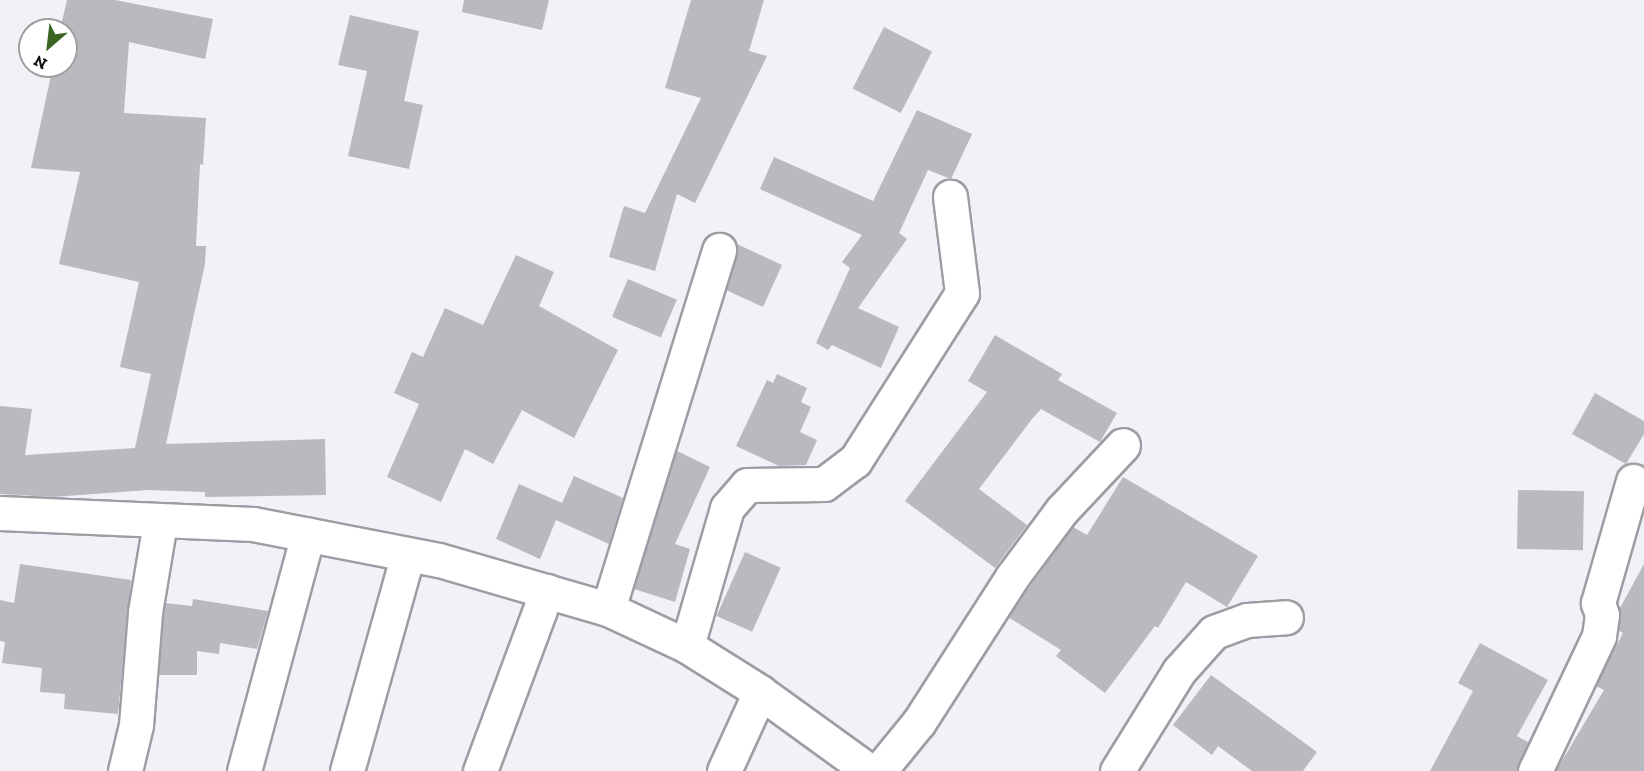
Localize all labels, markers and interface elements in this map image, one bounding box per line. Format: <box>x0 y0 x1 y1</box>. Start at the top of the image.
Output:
north arrow <box>18 18 78 78</box>
text: N <box>30 51 50 74</box>

